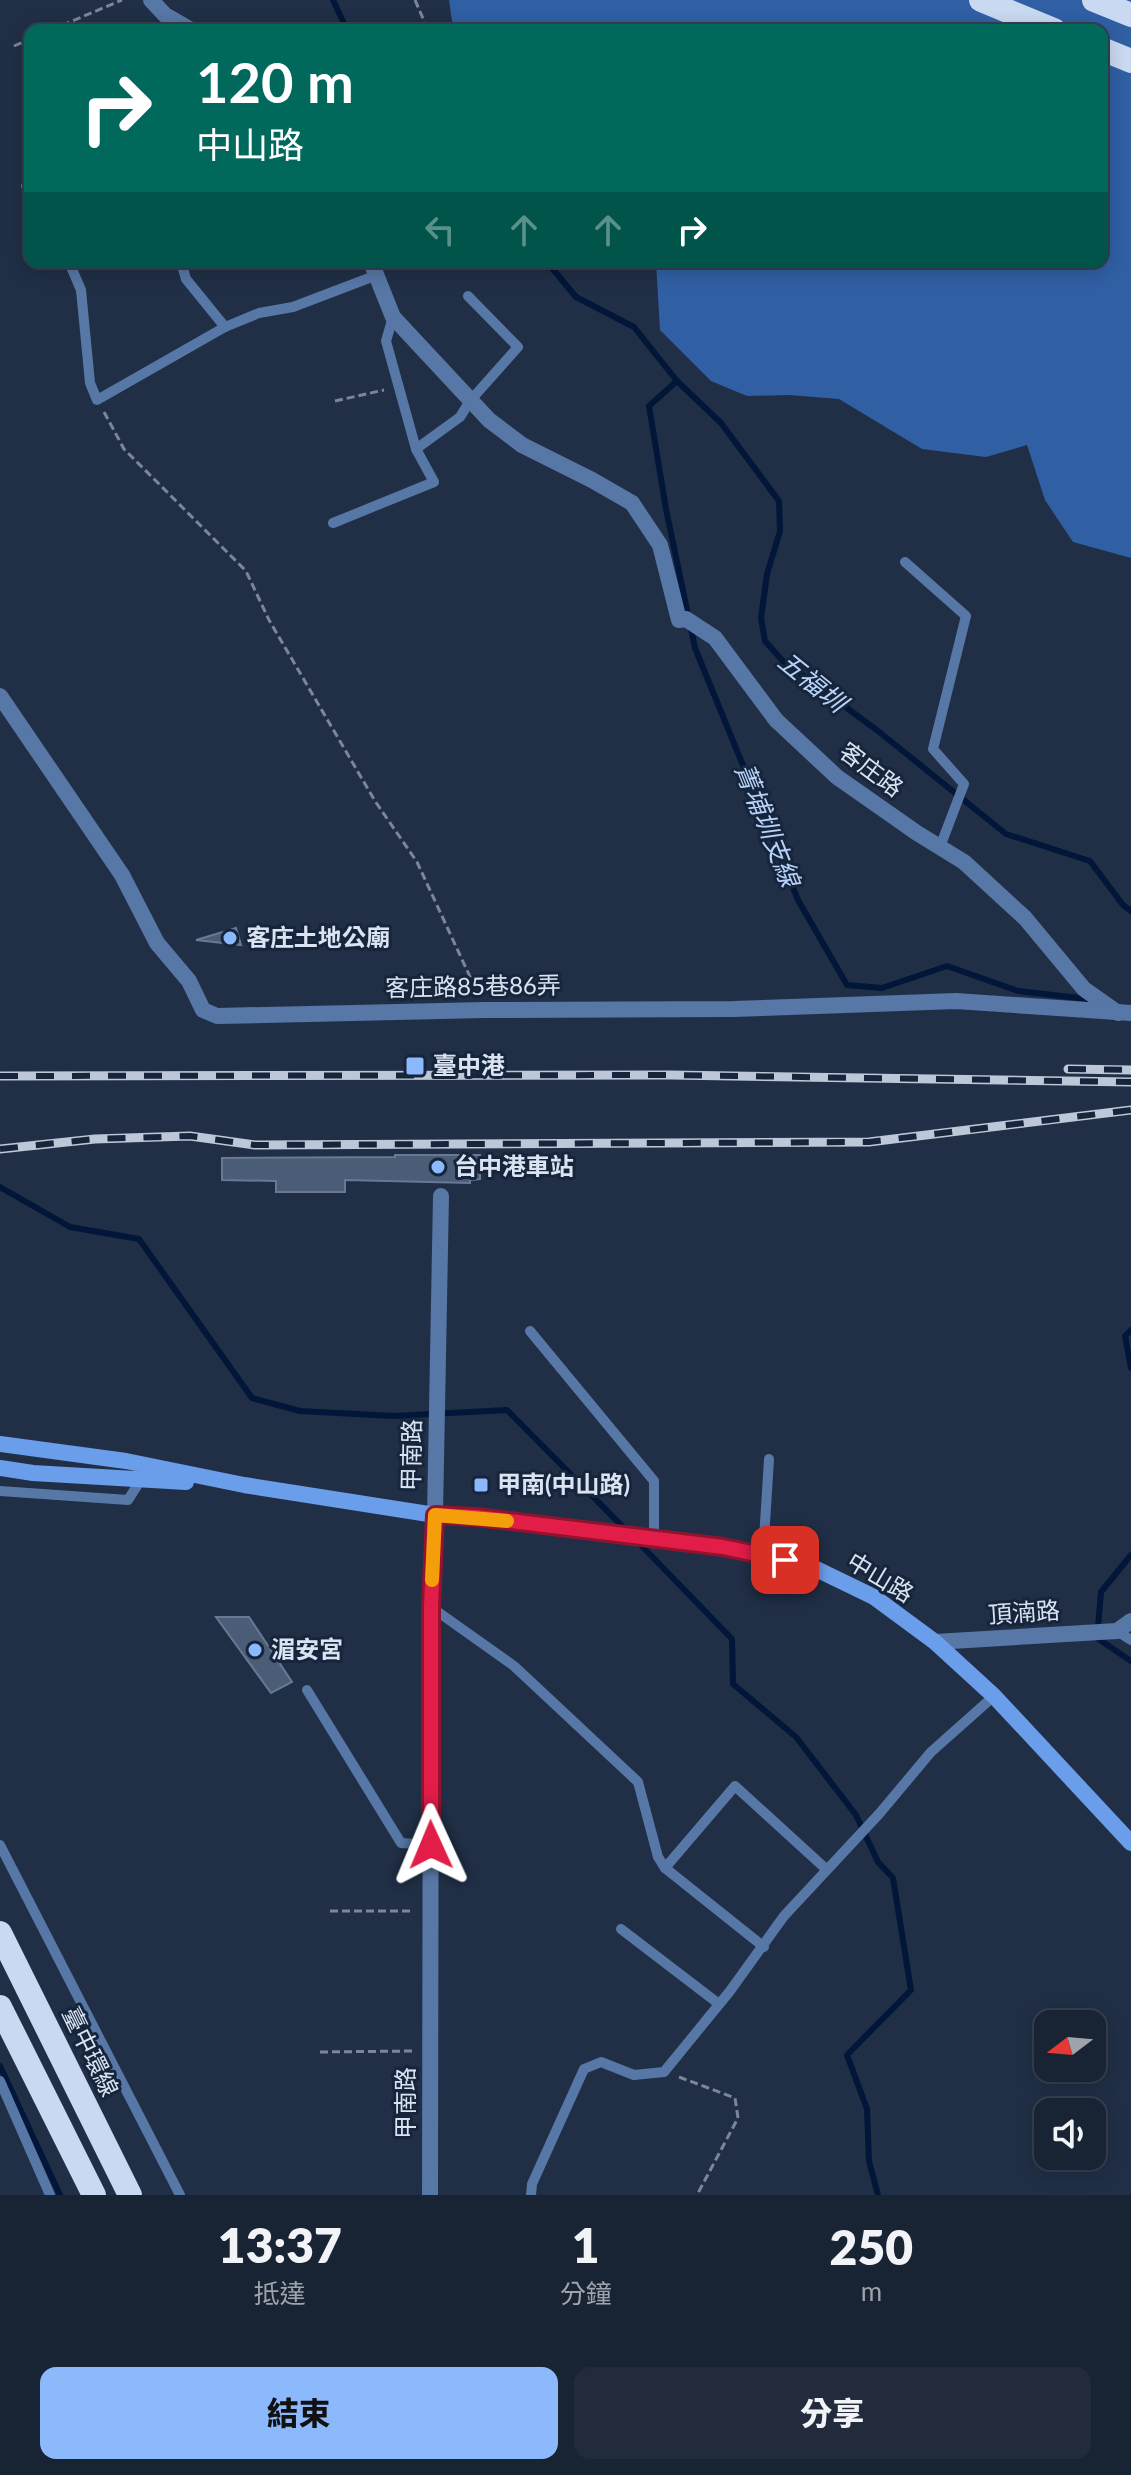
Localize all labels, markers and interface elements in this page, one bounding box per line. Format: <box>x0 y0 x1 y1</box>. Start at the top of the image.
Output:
text: 120 m <box>196 48 354 115</box>
icon: right <box>64 56 168 160</box>
text: 中山路 <box>196 122 304 166</box>
icon: left <box>418 208 462 252</box>
icon: ahead <box>502 208 546 252</box>
icon: ahead <box>586 208 630 252</box>
icon: right <box>670 208 714 252</box>
water label: 五福圳 <box>772 644 856 721</box>
street label: 客庄路 <box>834 736 909 802</box>
water label: 菁埔圳支線 <box>729 758 808 894</box>
place label: 客庄土地公廟 <box>246 922 390 951</box>
marker: 客庄土地公廟 <box>221 929 239 947</box>
street label: 客庄路85巷86弄 <box>385 969 561 1002</box>
place label: 臺中港 <box>433 1050 505 1079</box>
marker: 臺中港 <box>404 1055 426 1077</box>
place label: 台中港車站 <box>454 1151 574 1180</box>
marker: 台中港車站 <box>429 1158 447 1176</box>
street label: 甲南路 <box>395 1419 426 1491</box>
place label: 甲南(中山路) <box>497 1469 630 1498</box>
marker: 甲南(中山路) <box>472 1476 490 1494</box>
pin <box>751 1526 819 1594</box>
icon: arrive <box>763 1538 807 1582</box>
street label: 中山路 <box>842 1546 919 1608</box>
street label: 頂湳路 <box>987 1595 1061 1628</box>
place label: 湄安宮 <box>271 1634 343 1663</box>
marker: 湄安宮 <box>246 1641 264 1659</box>
position arrow <box>389 1803 473 1887</box>
street label: 臺中環線 <box>57 2002 125 2101</box>
north arrow <box>1034 2010 1106 2082</box>
map controls <box>1034 2010 1106 2170</box>
street label: 甲南路 <box>390 2067 419 2139</box>
button: sound <box>1034 2098 1106 2170</box>
text: 13:37 <box>218 2216 342 2273</box>
text: 1 <box>572 2216 600 2273</box>
text: 250 <box>830 2218 913 2275</box>
text: m <box>861 2275 882 2307</box>
text: 抵達 <box>254 2277 306 2309</box>
text: 分鐘 <box>560 2277 612 2309</box>
button: 結束 <box>40 2367 558 2459</box>
button: 分享 <box>574 2367 1091 2459</box>

